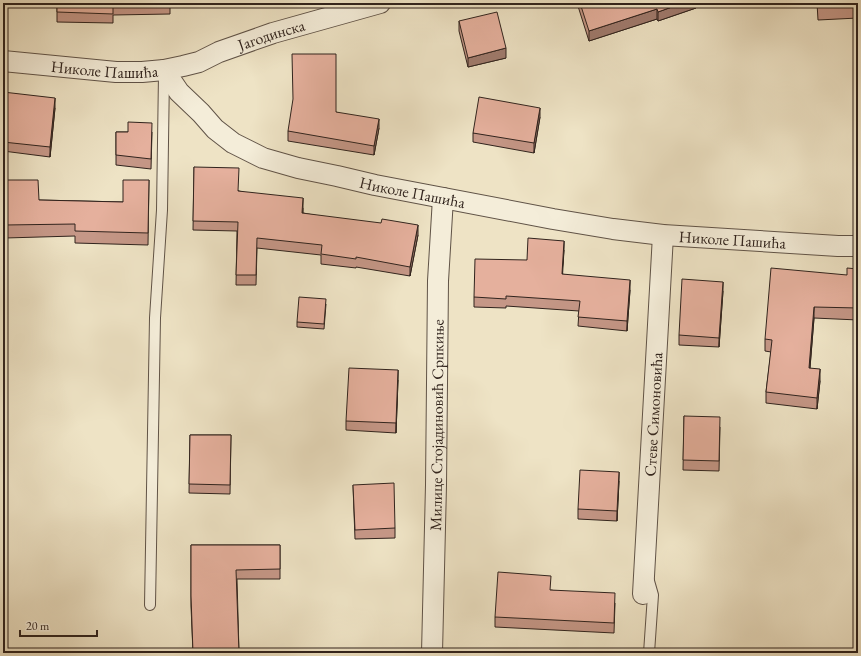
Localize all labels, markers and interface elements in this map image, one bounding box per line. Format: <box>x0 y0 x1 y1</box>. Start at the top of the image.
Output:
street label: Јагодинска <box>233 14 308 56</box>
street label: Николе Пашића <box>50 55 160 83</box>
street label: Николе Пашића <box>357 171 468 213</box>
street label: Николе Пашића <box>678 226 787 253</box>
street label: Милице Стојадиновић Српкиње <box>424 319 448 531</box>
street label: Стеве Симоновића <box>639 351 667 477</box>
scale bar <box>20 612 97 638</box>
text: 20 m <box>26 618 50 634</box>

